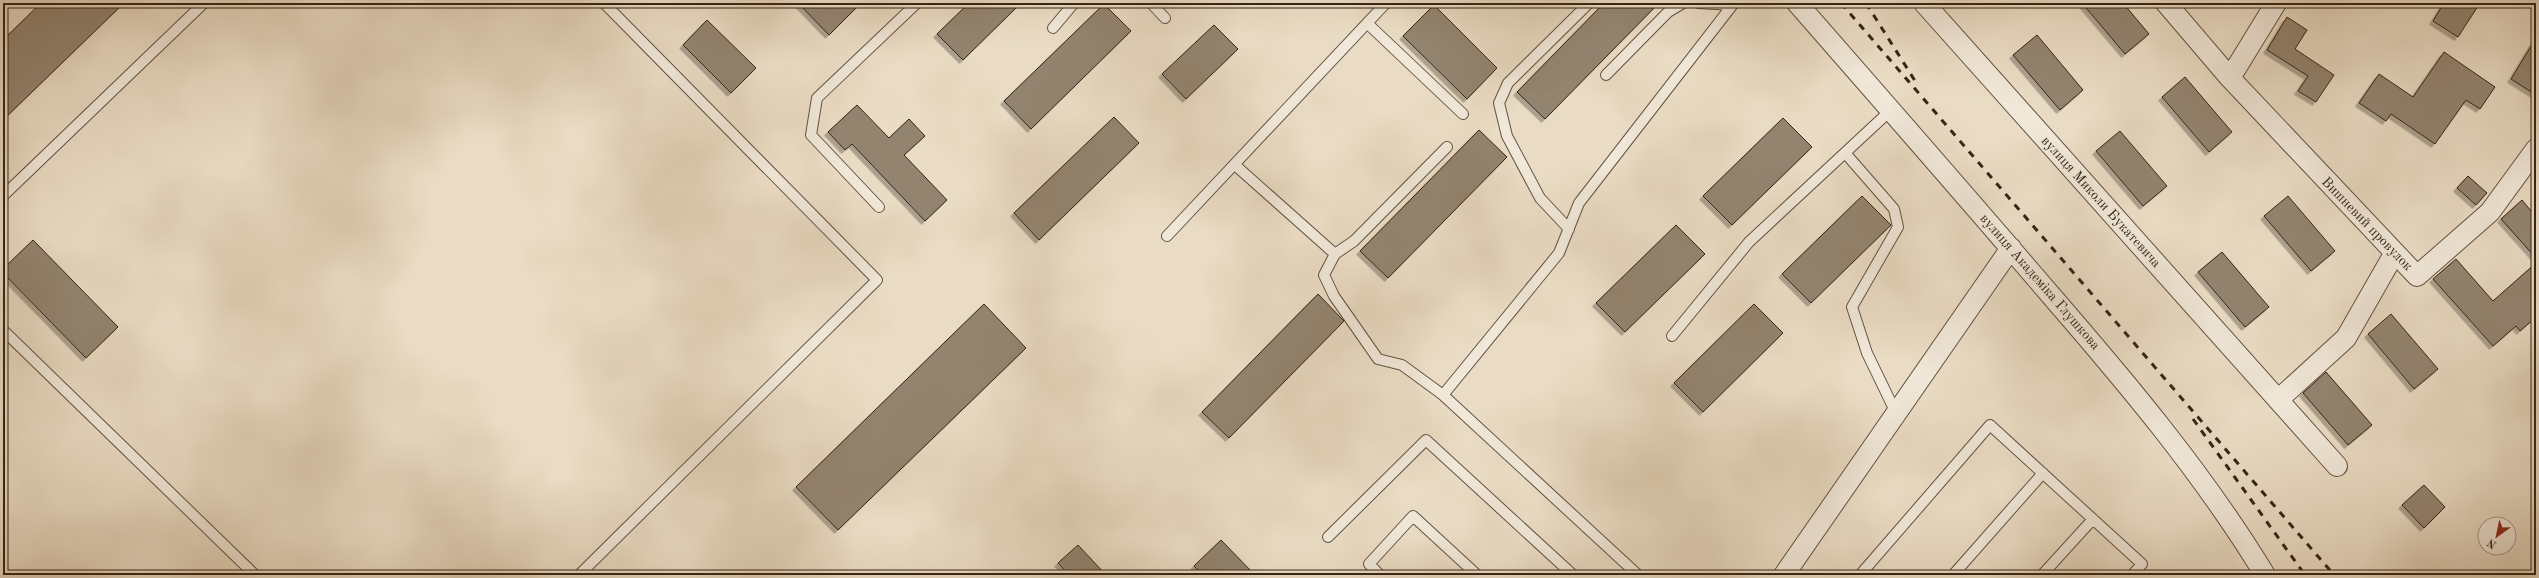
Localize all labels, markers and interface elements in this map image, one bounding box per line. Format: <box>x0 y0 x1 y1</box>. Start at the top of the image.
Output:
street label: вулиця Миколи Букатевича <box>2039 134 2163 270</box>
street label: Вишневий провулок <box>2319 175 2415 273</box>
street label: вулиця Академіка Глушкова <box>1977 211 2103 353</box>
north arrow <box>2477 516 2517 556</box>
text: N <box>2485 536 2499 550</box>

